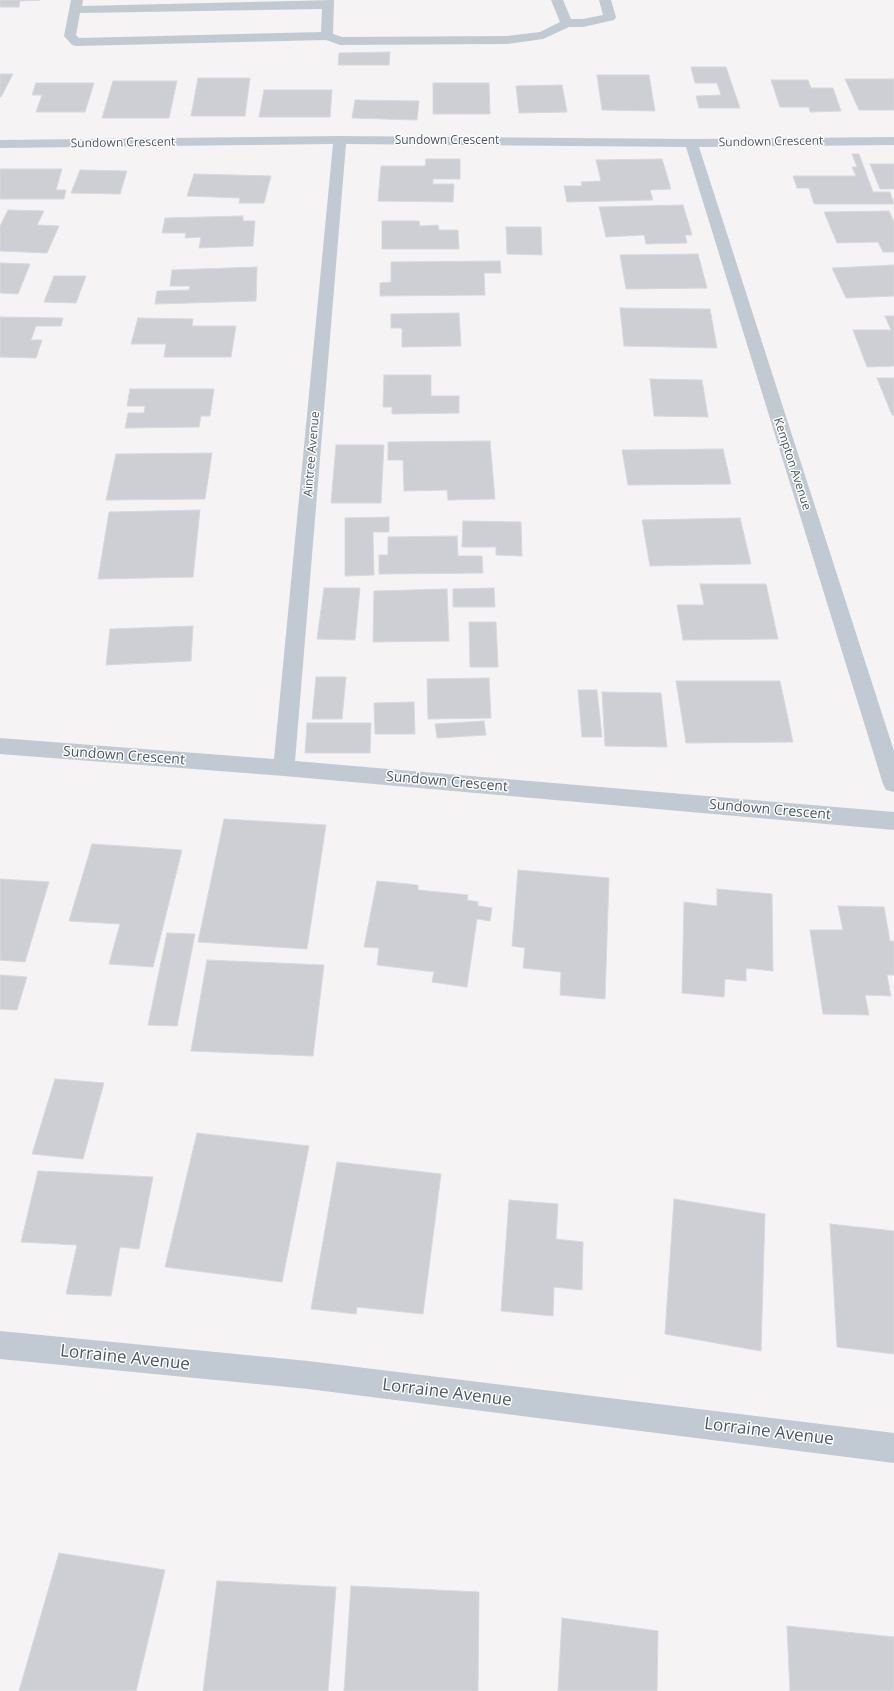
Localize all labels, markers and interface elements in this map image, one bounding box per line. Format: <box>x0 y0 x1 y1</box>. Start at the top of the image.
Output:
street label: Sundown Crescent <box>395 134 499 148</box>
street label: Sundown Crescent <box>719 134 823 150</box>
street label: Sundown Crescent <box>71 135 175 151</box>
street label: Aintree Avenue <box>301 411 323 497</box>
street label: Kempton Avenue <box>770 416 814 512</box>
street label: Sundown Crescent <box>63 743 185 769</box>
street label: Sundown Crescent <box>385 768 509 796</box>
street label: Sundown Crescent <box>708 796 832 824</box>
street label: Lorraine Avenue <box>59 1341 191 1375</box>
street label: Lorraine Avenue <box>381 1375 513 1411</box>
street label: Lorraine Avenue <box>703 1414 835 1450</box>

